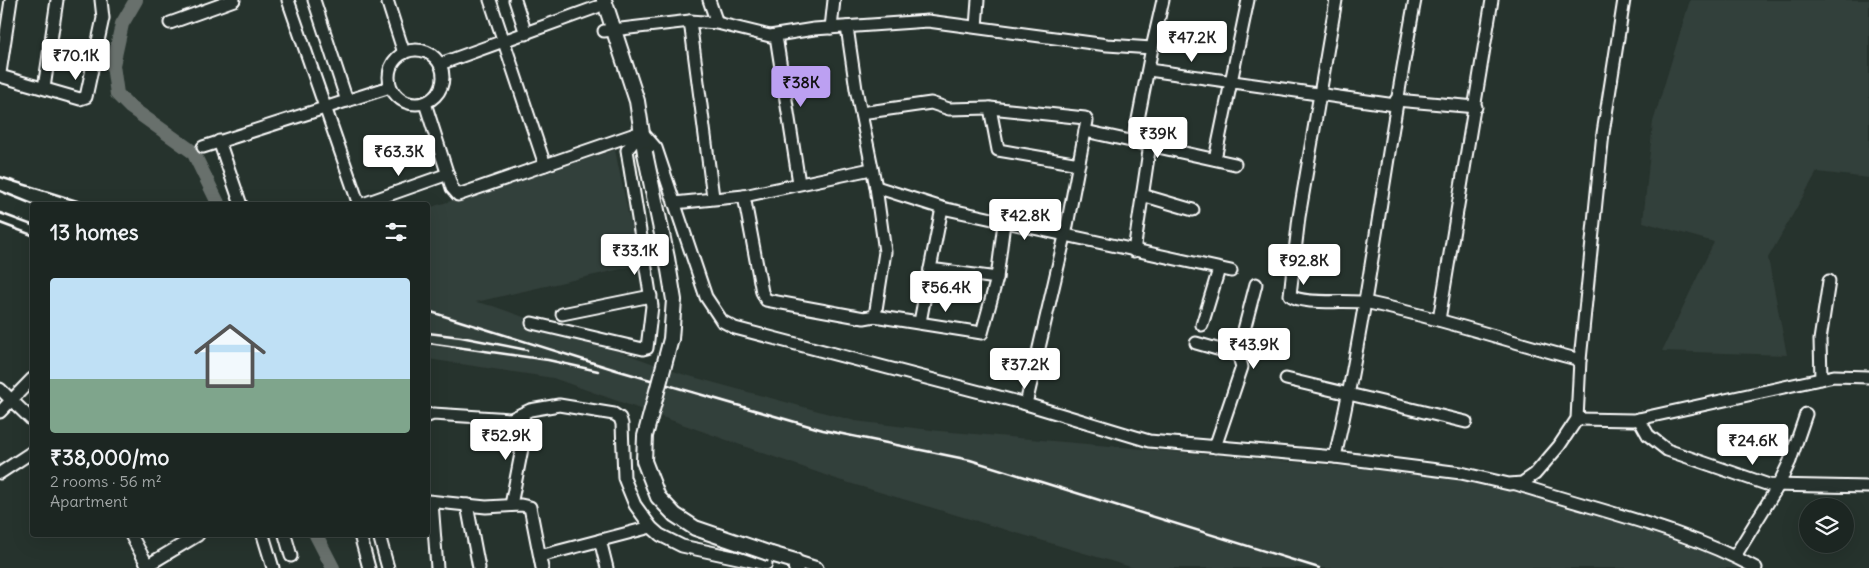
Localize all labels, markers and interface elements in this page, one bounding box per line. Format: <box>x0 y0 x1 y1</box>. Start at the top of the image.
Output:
pin: ₹47.2K <box>1151 20 1233 63</box>
text: ₹47.2K <box>1168 27 1216 47</box>
pin: ₹70.1K <box>35 38 117 81</box>
text: ₹70.1K <box>53 45 99 65</box>
pin: ₹38K <box>771 66 831 108</box>
text: ₹38K <box>782 72 820 92</box>
pin: ₹39K <box>1128 116 1188 159</box>
text: ₹39K <box>1139 123 1177 143</box>
pin: ₹63.3K <box>358 134 440 177</box>
text: ₹63.3K <box>374 141 424 161</box>
pin: ₹42.8K <box>984 198 1066 241</box>
text: ₹42.8K <box>1000 205 1050 225</box>
icon: filters <box>382 218 410 246</box>
text: 13 homes <box>50 219 138 246</box>
pin: ₹33.1K <box>594 234 676 276</box>
text: ₹33.1K <box>612 240 658 260</box>
pin: ₹92.8K <box>1263 244 1345 286</box>
text: ₹92.8K <box>1279 250 1329 270</box>
pin: ₹56.4K <box>905 270 987 313</box>
text: ₹56.4K <box>921 277 971 297</box>
icon: home <box>185 311 275 401</box>
pin: ₹43.9K <box>1213 328 1295 370</box>
text: ₹43.9K <box>1229 334 1279 354</box>
pin: ₹37.2K <box>984 348 1066 390</box>
text: ₹37.2K <box>1001 354 1049 374</box>
pin: ₹52.9K <box>465 418 547 461</box>
pin: ₹24.6K <box>1712 424 1794 466</box>
text: ₹52.9K <box>481 425 531 445</box>
text: ₹24.6K <box>1728 430 1778 450</box>
text: ₹38,000/mo <box>50 444 169 471</box>
text: 2 rooms · 56 m² <box>50 471 162 491</box>
text: Apartment <box>50 491 128 511</box>
map controls <box>1799 498 1854 553</box>
button: layers <box>1799 498 1854 553</box>

